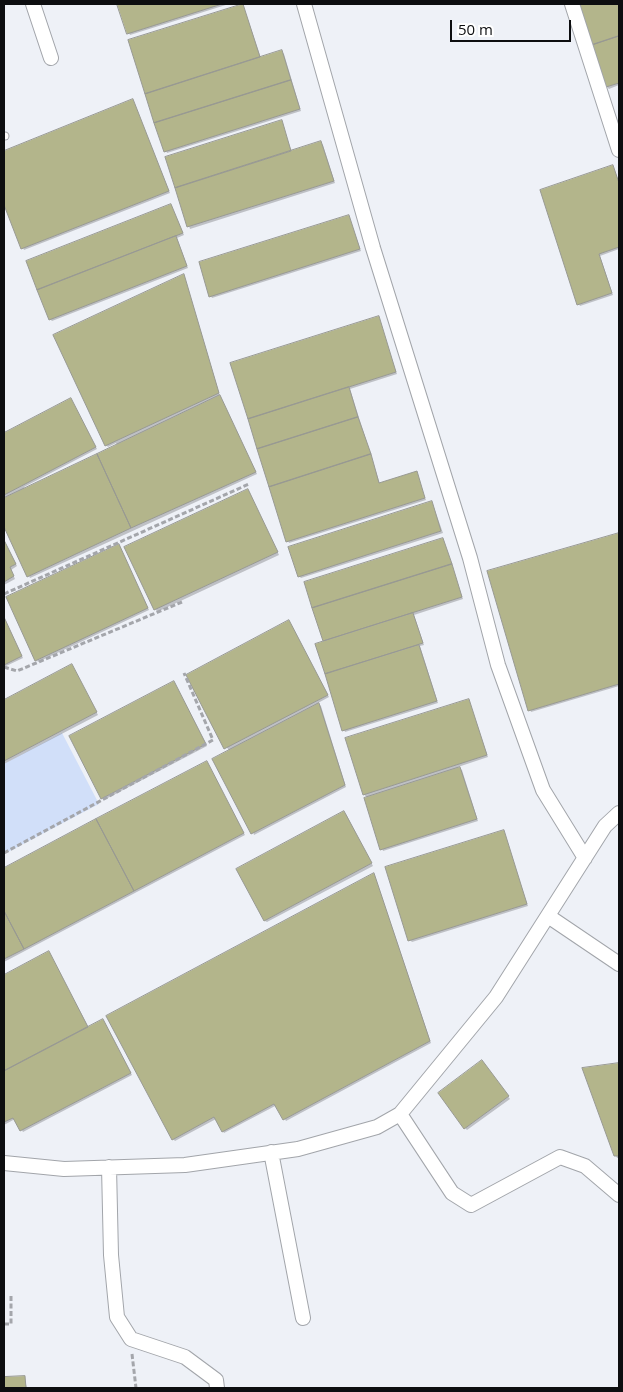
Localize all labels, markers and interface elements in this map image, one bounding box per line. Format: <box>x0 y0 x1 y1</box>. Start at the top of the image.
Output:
scale bar <box>453 10 574 42</box>
text: 50 m <box>458 19 493 39</box>

